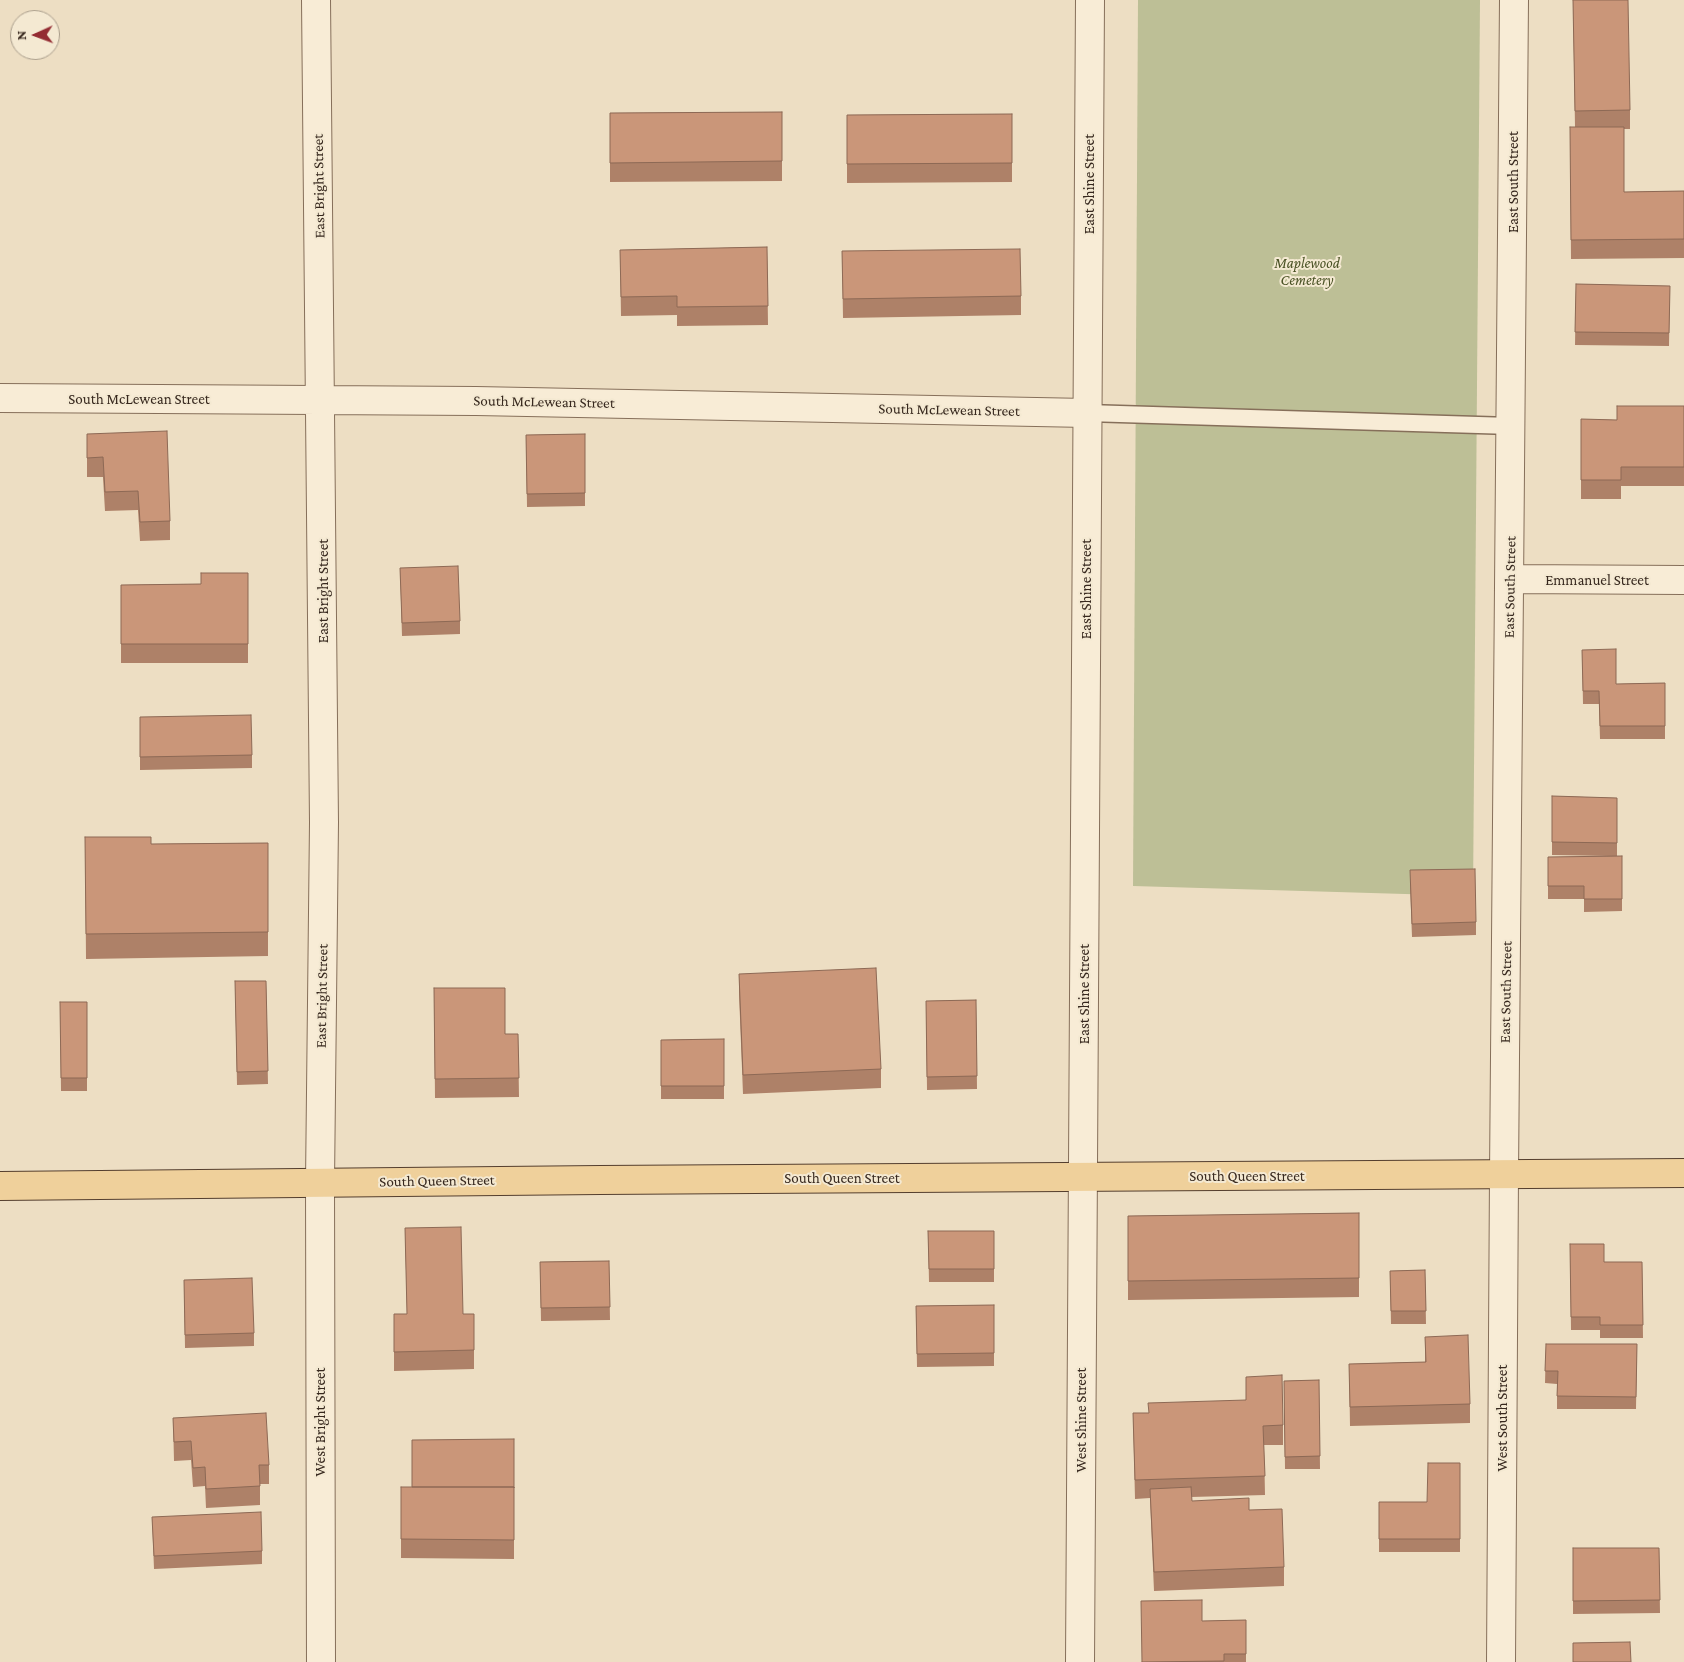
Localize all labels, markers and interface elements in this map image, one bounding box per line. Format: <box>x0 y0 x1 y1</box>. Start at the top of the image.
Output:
north arrow <box>10 10 60 60</box>
text: N <box>13 30 29 41</box>
street label: East South Street <box>1504 131 1522 233</box>
street label: East Bright Street <box>309 134 329 238</box>
street label: East Shine Street <box>1080 134 1098 234</box>
park label: Maplewood Cemetery <box>1274 254 1340 289</box>
street label: South McLewean Street <box>68 390 210 408</box>
street label: South McLewean Street <box>473 392 615 412</box>
street label: South McLewean Street <box>878 400 1020 420</box>
street label: East South Street <box>1500 536 1520 638</box>
street label: East Bright Street <box>314 539 332 643</box>
street label: East Shine Street <box>1077 539 1095 639</box>
street label: Emmanuel Street <box>1545 571 1649 589</box>
street label: East South Street <box>1496 941 1516 1043</box>
street label: East Bright Street <box>312 944 332 1048</box>
street label: East Shine Street <box>1075 944 1093 1044</box>
street label: South Queen Street <box>1189 1167 1305 1185</box>
street label: South Queen Street <box>784 1169 900 1187</box>
street label: South Queen Street <box>379 1171 495 1191</box>
street label: West South Street <box>1493 1365 1511 1471</box>
street label: West Bright Street <box>311 1367 329 1477</box>
street label: West Shine Street <box>1072 1368 1090 1472</box>

